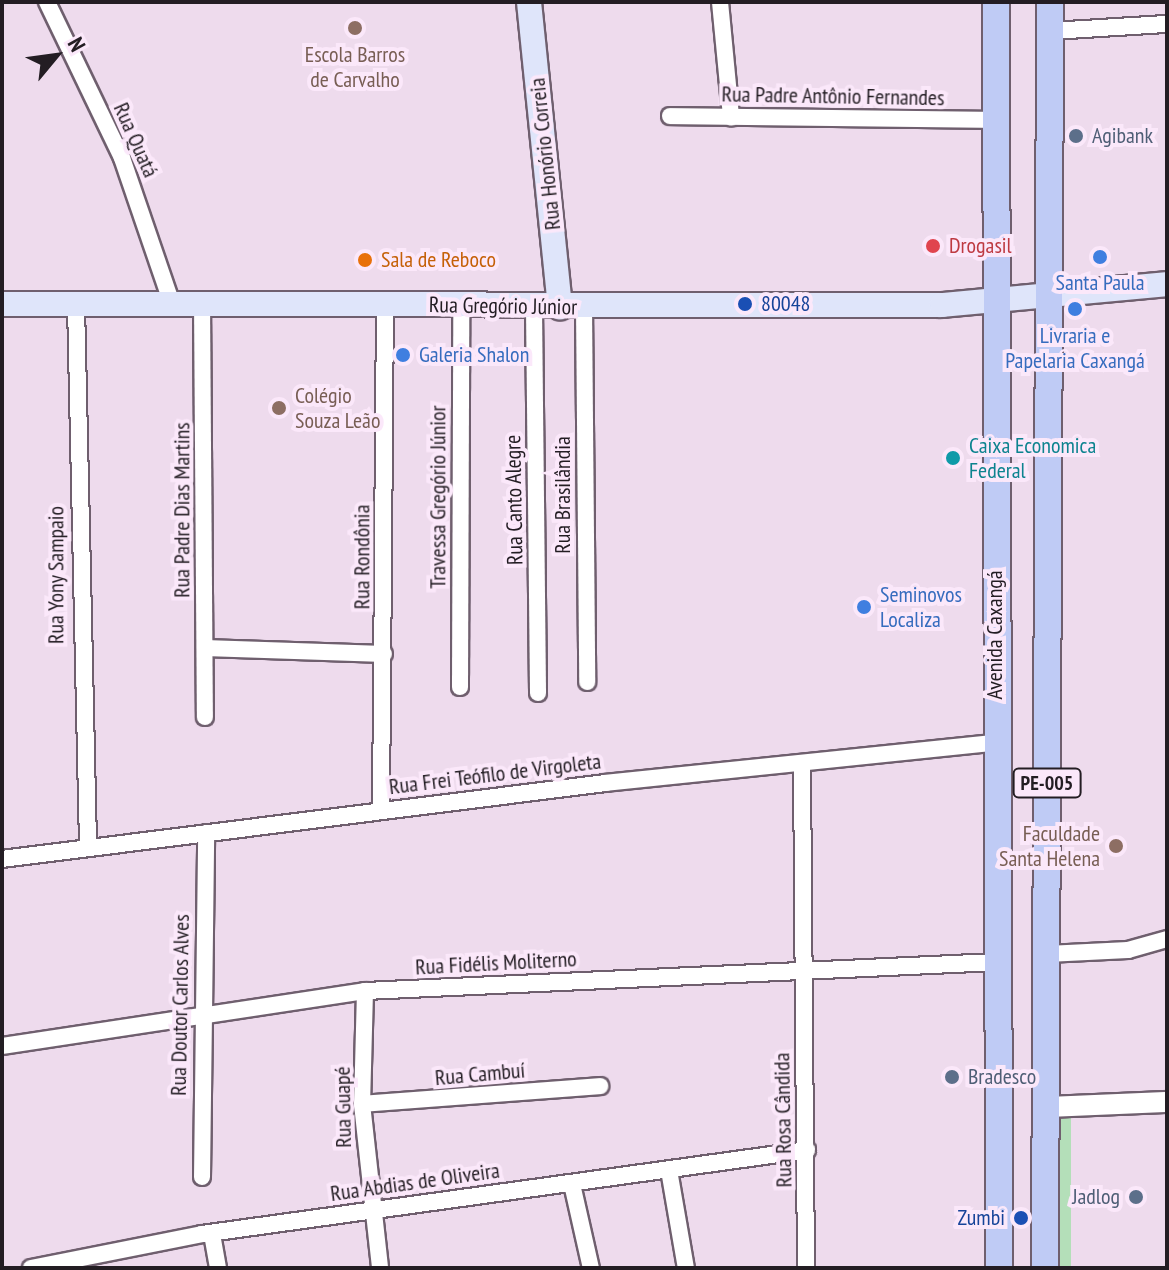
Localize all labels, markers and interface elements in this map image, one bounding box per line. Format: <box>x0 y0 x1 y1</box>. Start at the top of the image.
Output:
north arrow <box>16 16 96 96</box>
marker: Escola Barros de Carvalho <box>346 19 364 37</box>
text: N <box>62 32 92 56</box>
place label: Escola Barros de Carvalho <box>305 41 405 92</box>
street label: Rua Honório Correia <box>524 77 566 231</box>
street label: Rua Padre Antônio Fernandes <box>721 81 945 111</box>
street label: Rua Quatá <box>108 99 164 181</box>
place label: Agibank <box>1092 123 1153 149</box>
marker: Agibank <box>1067 127 1085 145</box>
place label: Drogasil <box>949 233 1012 259</box>
marker: Drogasil <box>924 237 942 255</box>
place label: Sala de Reboco <box>381 247 496 273</box>
marker: Santa Paula <box>1091 248 1109 266</box>
marker: Sala de Reboco <box>356 251 374 269</box>
place label: Santa Paula <box>1056 270 1144 296</box>
place label: 80048 <box>761 291 810 317</box>
street label: Rua Gregório Júnior <box>429 292 577 320</box>
marker: 80048 <box>736 295 754 313</box>
marker: Livraria e Papelaria Caxangá <box>1066 300 1084 318</box>
place label: Livraria e Papelaria Caxangá <box>1005 322 1145 374</box>
place label: Galeria Shalon <box>419 342 529 368</box>
marker: Galeria Shalon <box>394 346 412 364</box>
place label: Colégio Souza Leão <box>295 382 380 434</box>
marker: Colégio Souza Leão <box>270 399 288 417</box>
street label: Travessa Gregório Júnior <box>425 405 451 589</box>
street label: Rua Padre Dias Martins <box>169 422 195 598</box>
place label: Caixa Economica Federal <box>969 432 1096 484</box>
street label: Rua Canto Alegre <box>500 434 528 566</box>
street label: Rua Brasilândia <box>550 436 576 554</box>
marker: Caixa Economica Federal <box>944 449 962 467</box>
street label: Rua Yony Sampaio <box>43 505 69 645</box>
street label: Rua Rondônia <box>349 505 375 609</box>
street label: Avenida Caxangá <box>982 570 1008 700</box>
place label: Seminovos Localiza <box>880 581 962 632</box>
marker: Seminovos Localiza <box>855 598 873 616</box>
street label: Rua Frei Teófilo de Virgoleta <box>387 748 603 800</box>
road number: PE-005 <box>1011 767 1083 799</box>
place label: Faculdade Santa Helena <box>999 820 1100 872</box>
marker: Faculdade Santa Helena <box>1107 837 1125 855</box>
street label: Rua Doutor Carlos Alves <box>165 914 195 1096</box>
street label: Rua Fidélis Moliterno <box>415 946 577 980</box>
street label: Rua Rosa Cândida <box>769 1052 797 1188</box>
street label: Rua Cambuí <box>434 1057 526 1091</box>
place label: Bradesco <box>968 1064 1036 1090</box>
street label: Rua Guapé <box>329 1066 357 1148</box>
marker: Bradesco <box>943 1068 961 1086</box>
street label: Rua Abdias de Oliveira <box>328 1157 502 1207</box>
place label: Jadlog <box>1072 1184 1120 1210</box>
marker: Jadlog <box>1127 1188 1145 1206</box>
place label: Zumbi <box>958 1205 1005 1231</box>
marker: Zumbi <box>1012 1209 1030 1227</box>

